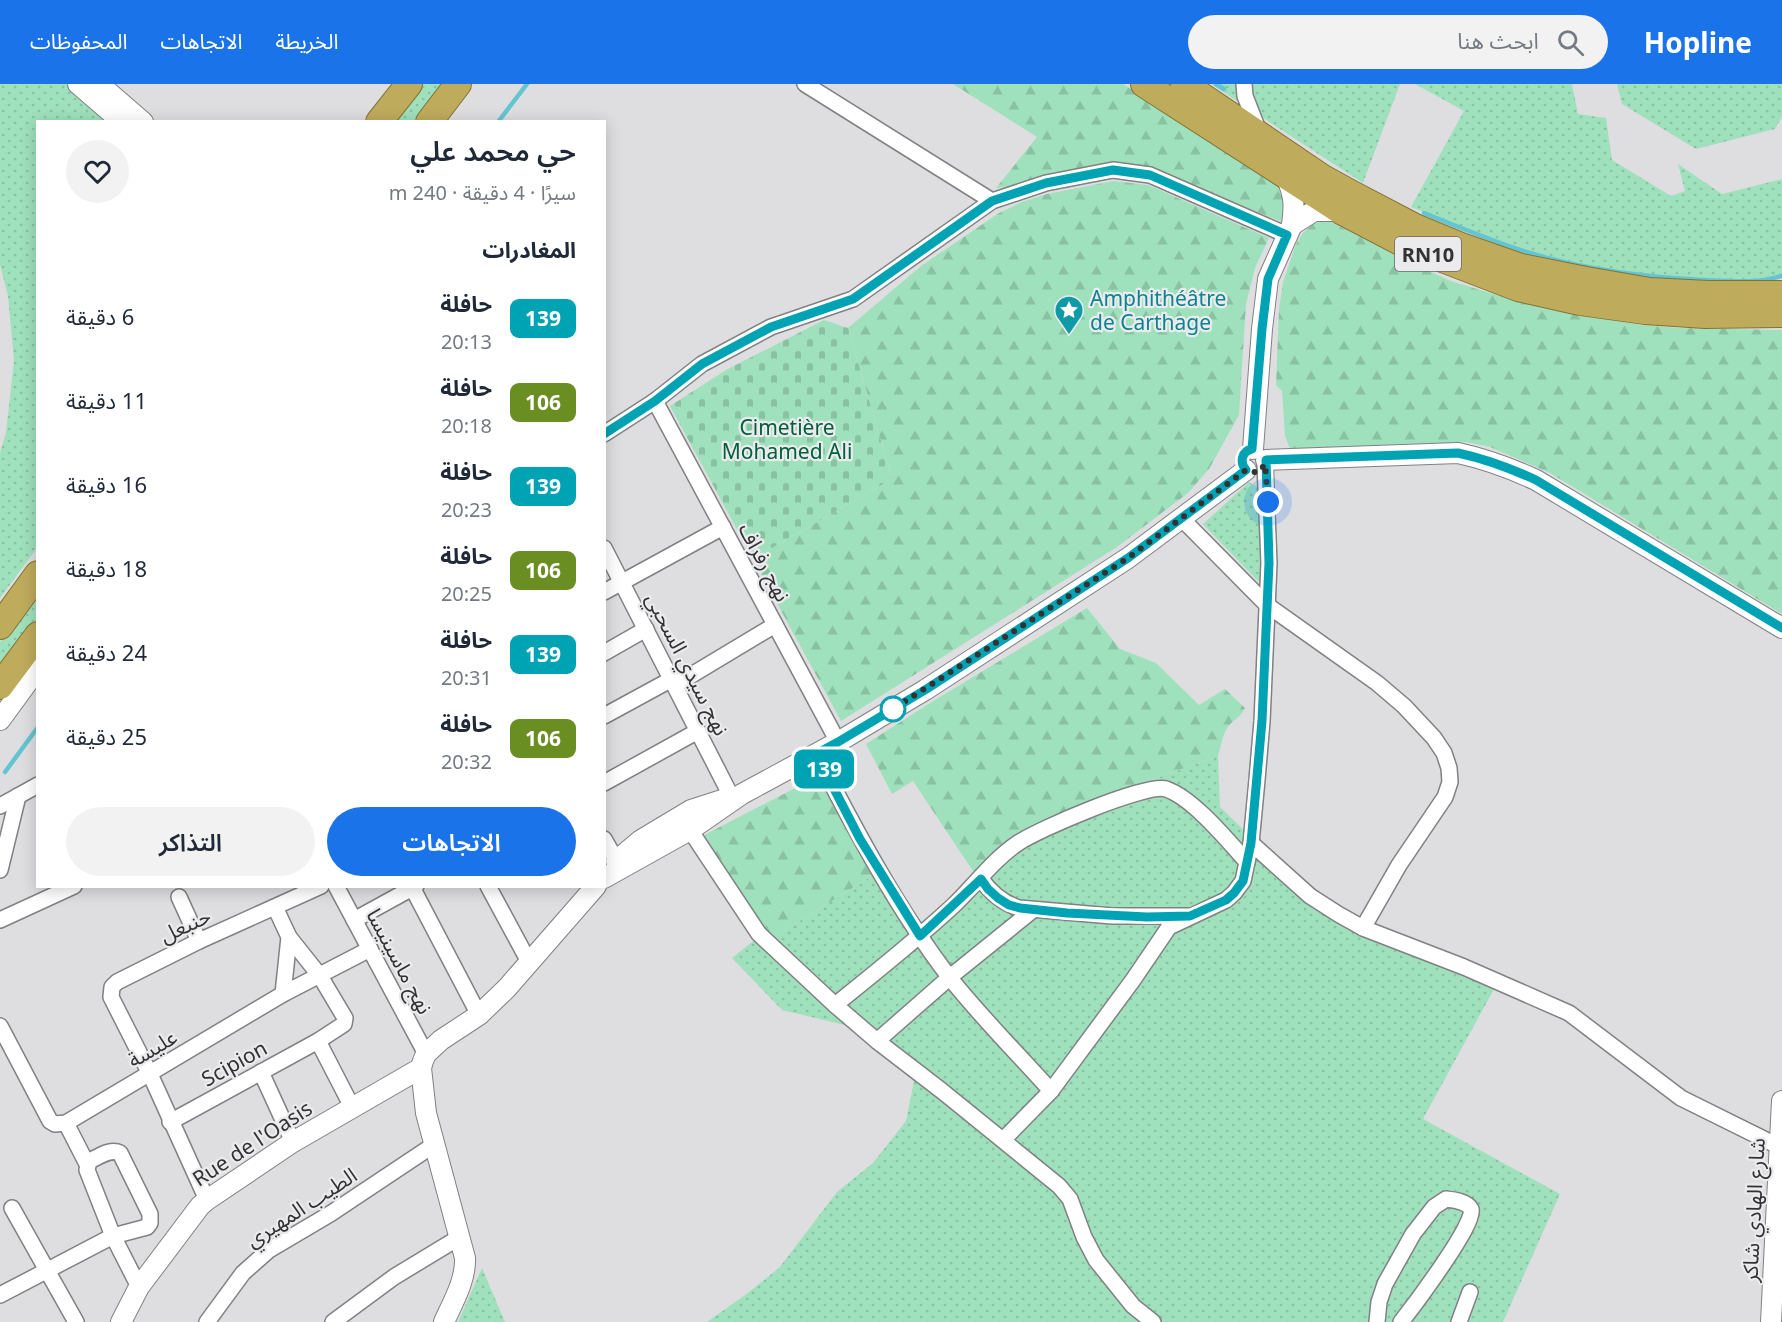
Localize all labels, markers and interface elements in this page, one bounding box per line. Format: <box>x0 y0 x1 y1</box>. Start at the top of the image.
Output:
search box <box>1188 15 1608 69</box>
text: Hopline <box>1644 23 1752 61</box>
text: ابحث هنا <box>1457 25 1539 55</box>
icon: search <box>1554 26 1587 59</box>
text: المحفوظات <box>30 27 127 55</box>
text: الاتجاهات <box>160 27 242 55</box>
text: الخريطة <box>275 27 338 55</box>
text: حي محمد علي <box>410 131 576 169</box>
button: heart <box>66 140 129 203</box>
text: سيرًا · 4 دقيقة · 240 m <box>389 179 576 206</box>
text: المغادرات <box>482 234 576 264</box>
road number: RN10 <box>1395 237 1461 271</box>
place label: Amphithéâtre de Carthage <box>1090 284 1226 336</box>
text: حافلة <box>440 288 492 318</box>
place icon: Amphithéâtre de Carthage <box>1053 294 1085 336</box>
text: 6 دقيقة <box>66 301 134 331</box>
text: 139 <box>525 304 561 332</box>
text: 20:13 <box>441 328 492 355</box>
text: حافلة <box>440 372 492 402</box>
text: 11 دقيقة <box>66 385 147 415</box>
text: 106 <box>525 388 561 416</box>
text: 20:18 <box>441 412 492 439</box>
park label: Cimetière Mohamed Ali <box>722 413 852 465</box>
text: حافلة <box>440 456 492 486</box>
text: 16 دقيقة <box>66 469 147 499</box>
text: 139 <box>525 472 561 500</box>
your location <box>1253 487 1283 517</box>
text: 20:23 <box>441 496 492 523</box>
street label: نهج رفراف <box>731 518 797 607</box>
text: حافلة <box>440 540 492 570</box>
text: 18 دقيقة <box>66 553 147 583</box>
text: 106 <box>525 556 561 584</box>
text: 20:25 <box>441 580 492 607</box>
street label: نهج سيدي السحبي <box>637 588 736 741</box>
text: حافلة <box>440 624 492 654</box>
text: 24 دقيقة <box>66 637 147 667</box>
text: 139 <box>525 640 561 668</box>
text: 20:31 <box>441 664 492 691</box>
unlabelled marker <box>880 696 906 722</box>
text: حافلة <box>440 708 492 738</box>
text: 25 دقيقة <box>66 721 147 751</box>
text: 106 <box>525 724 561 752</box>
text: 20:32 <box>441 748 492 775</box>
line badge: 139 <box>790 750 858 788</box>
text: 139 <box>806 755 842 783</box>
button: التذاكر <box>66 807 315 876</box>
button: الاتجاهات <box>327 807 576 876</box>
street label: حنبعل <box>155 901 215 949</box>
street label: نهج ماسينيسا <box>359 903 440 1020</box>
street label: عليسة <box>122 1022 182 1074</box>
street label: Scipion <box>196 1034 272 1092</box>
street label: Rue de l'Oasis <box>187 1094 317 1192</box>
street label: شارع الهادي شاكر <box>1735 1137 1774 1284</box>
street label: الطيب المهيري <box>240 1161 363 1256</box>

